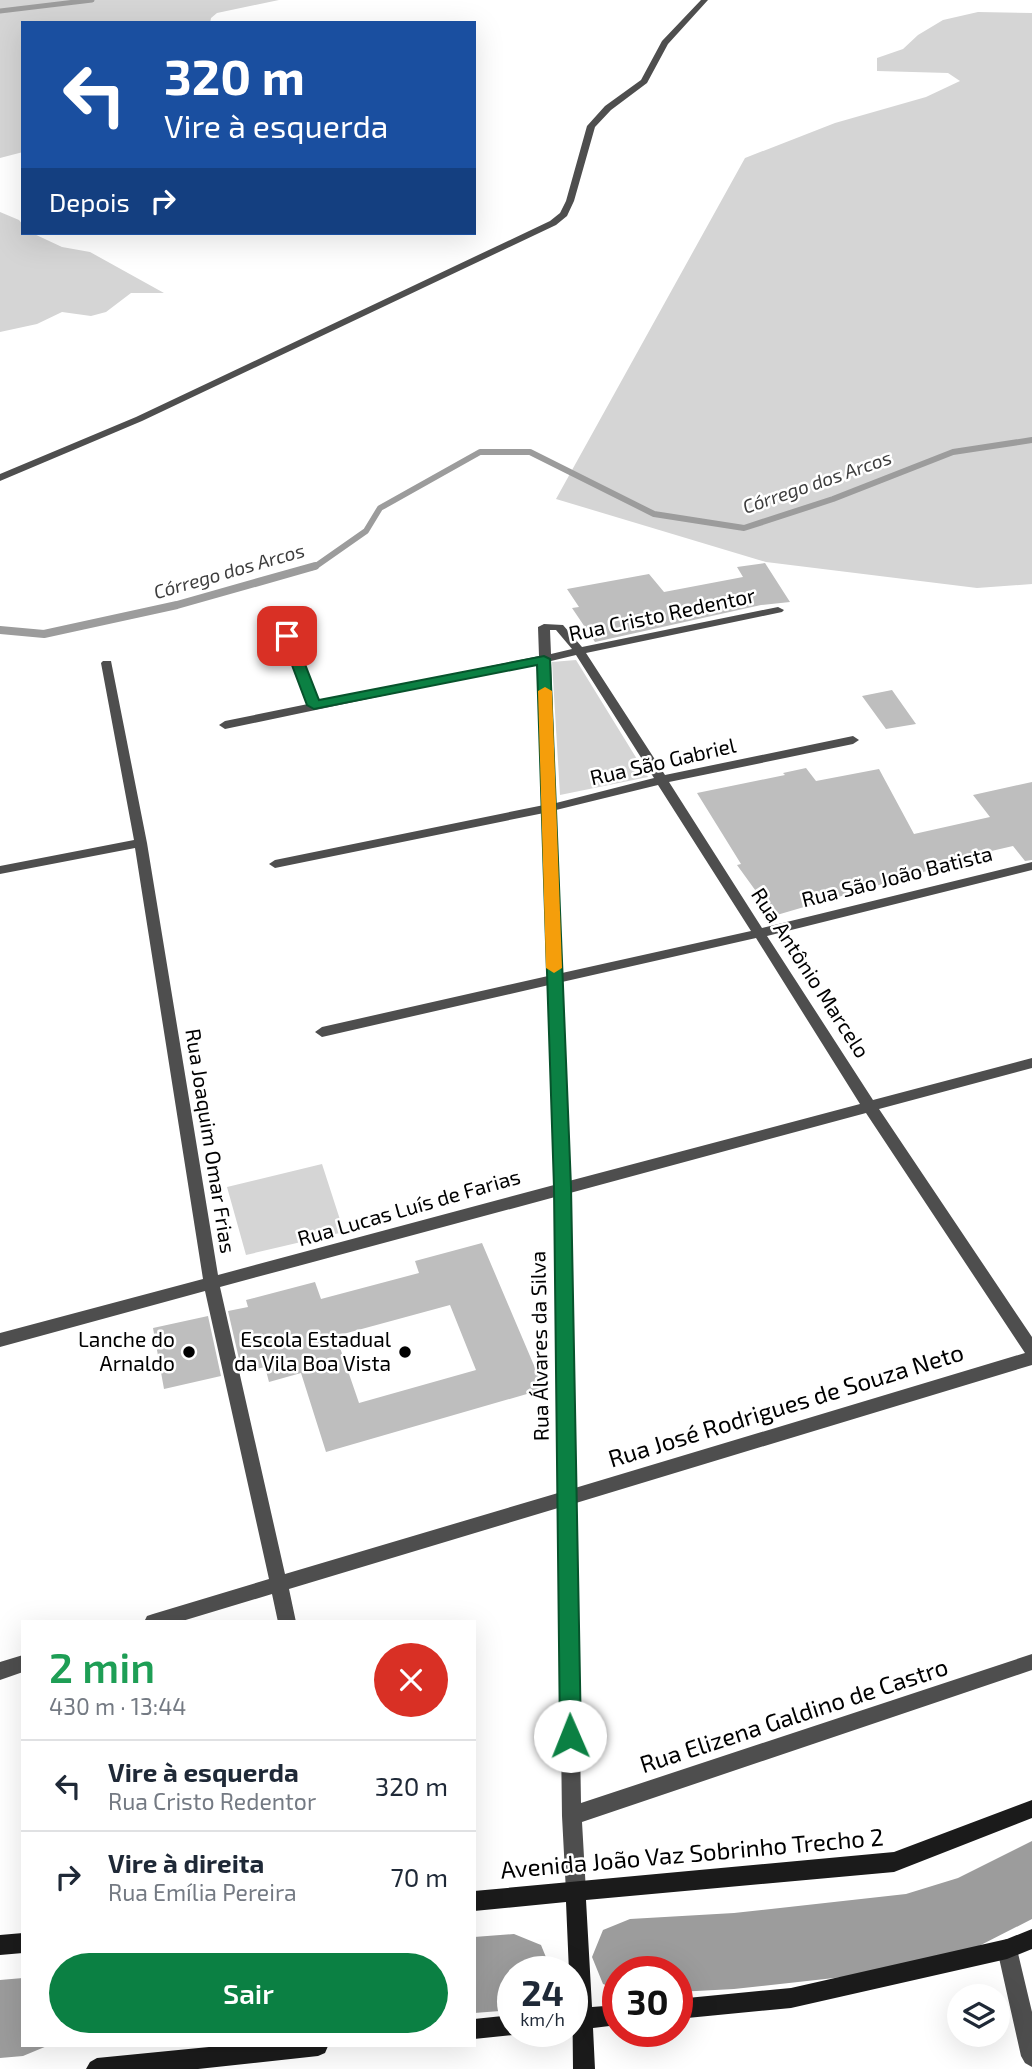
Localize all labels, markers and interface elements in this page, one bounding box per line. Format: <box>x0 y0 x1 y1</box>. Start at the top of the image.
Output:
text: 320 m <box>164 46 305 105</box>
icon: left <box>49 49 140 140</box>
text: Vire à esquerda <box>164 106 388 144</box>
icon: right <box>144 182 182 220</box>
text: Depois <box>49 186 130 217</box>
water label: Córrego dos Arcos <box>739 445 894 518</box>
water label: Córrego dos Arcos <box>151 538 307 603</box>
street label: Rua Cristo Redentor <box>566 581 758 646</box>
pin <box>257 606 317 666</box>
icon: arrive <box>268 617 306 655</box>
street label: Rua São Gabriel <box>587 731 739 789</box>
street label: Rua São João Batista <box>799 840 995 911</box>
street label: Rua Antônio Marcelo <box>747 883 876 1062</box>
street label: Rua Joaquim Omar Frias <box>181 1027 242 1255</box>
street label: Rua Lucas Luís de Farias <box>294 1163 523 1250</box>
street label: Rua Álvares da Silva <box>524 1251 553 1441</box>
place label: Lanche do Arnaldo <box>78 1326 175 1375</box>
place label: Escola Estadual da Vila Boa Vista <box>234 1326 392 1375</box>
street label: Rua José Rodrigues de Souza Neto <box>604 1337 967 1473</box>
marker: Lanche do Arnaldo <box>181 1344 197 1360</box>
marker: Escola Estadual da Vila Boa Vista <box>397 1344 413 1360</box>
text: 2 min <box>49 1641 155 1691</box>
button: close <box>374 1643 448 1717</box>
street label: Rua Elizena Galdino de Castro <box>636 1651 951 1778</box>
text: 430 m · 13:44 <box>49 1692 186 1720</box>
position arrow <box>533 1699 607 1773</box>
text: Vire à esquerda <box>108 1756 299 1787</box>
icon: left <box>49 1767 87 1805</box>
text: 320 m <box>375 1770 448 1801</box>
text: Rua Cristo Redentor <box>108 1787 316 1815</box>
street label: Avenida João Vaz Sobrinho Trecho 2 <box>499 1821 885 1884</box>
text: Vire à direita <box>108 1847 264 1878</box>
icon: right <box>49 1858 87 1896</box>
text: 70 m <box>390 1861 448 1892</box>
text: Rua Emília Pereira <box>108 1878 297 1906</box>
button: Sair <box>49 1953 448 2033</box>
speed limit sign: 30 <box>602 1956 693 2047</box>
text: 24 <box>521 1971 564 2013</box>
map controls <box>947 1984 1010 2047</box>
button: layers <box>947 1984 1010 2047</box>
text: km/h <box>520 2008 565 2030</box>

